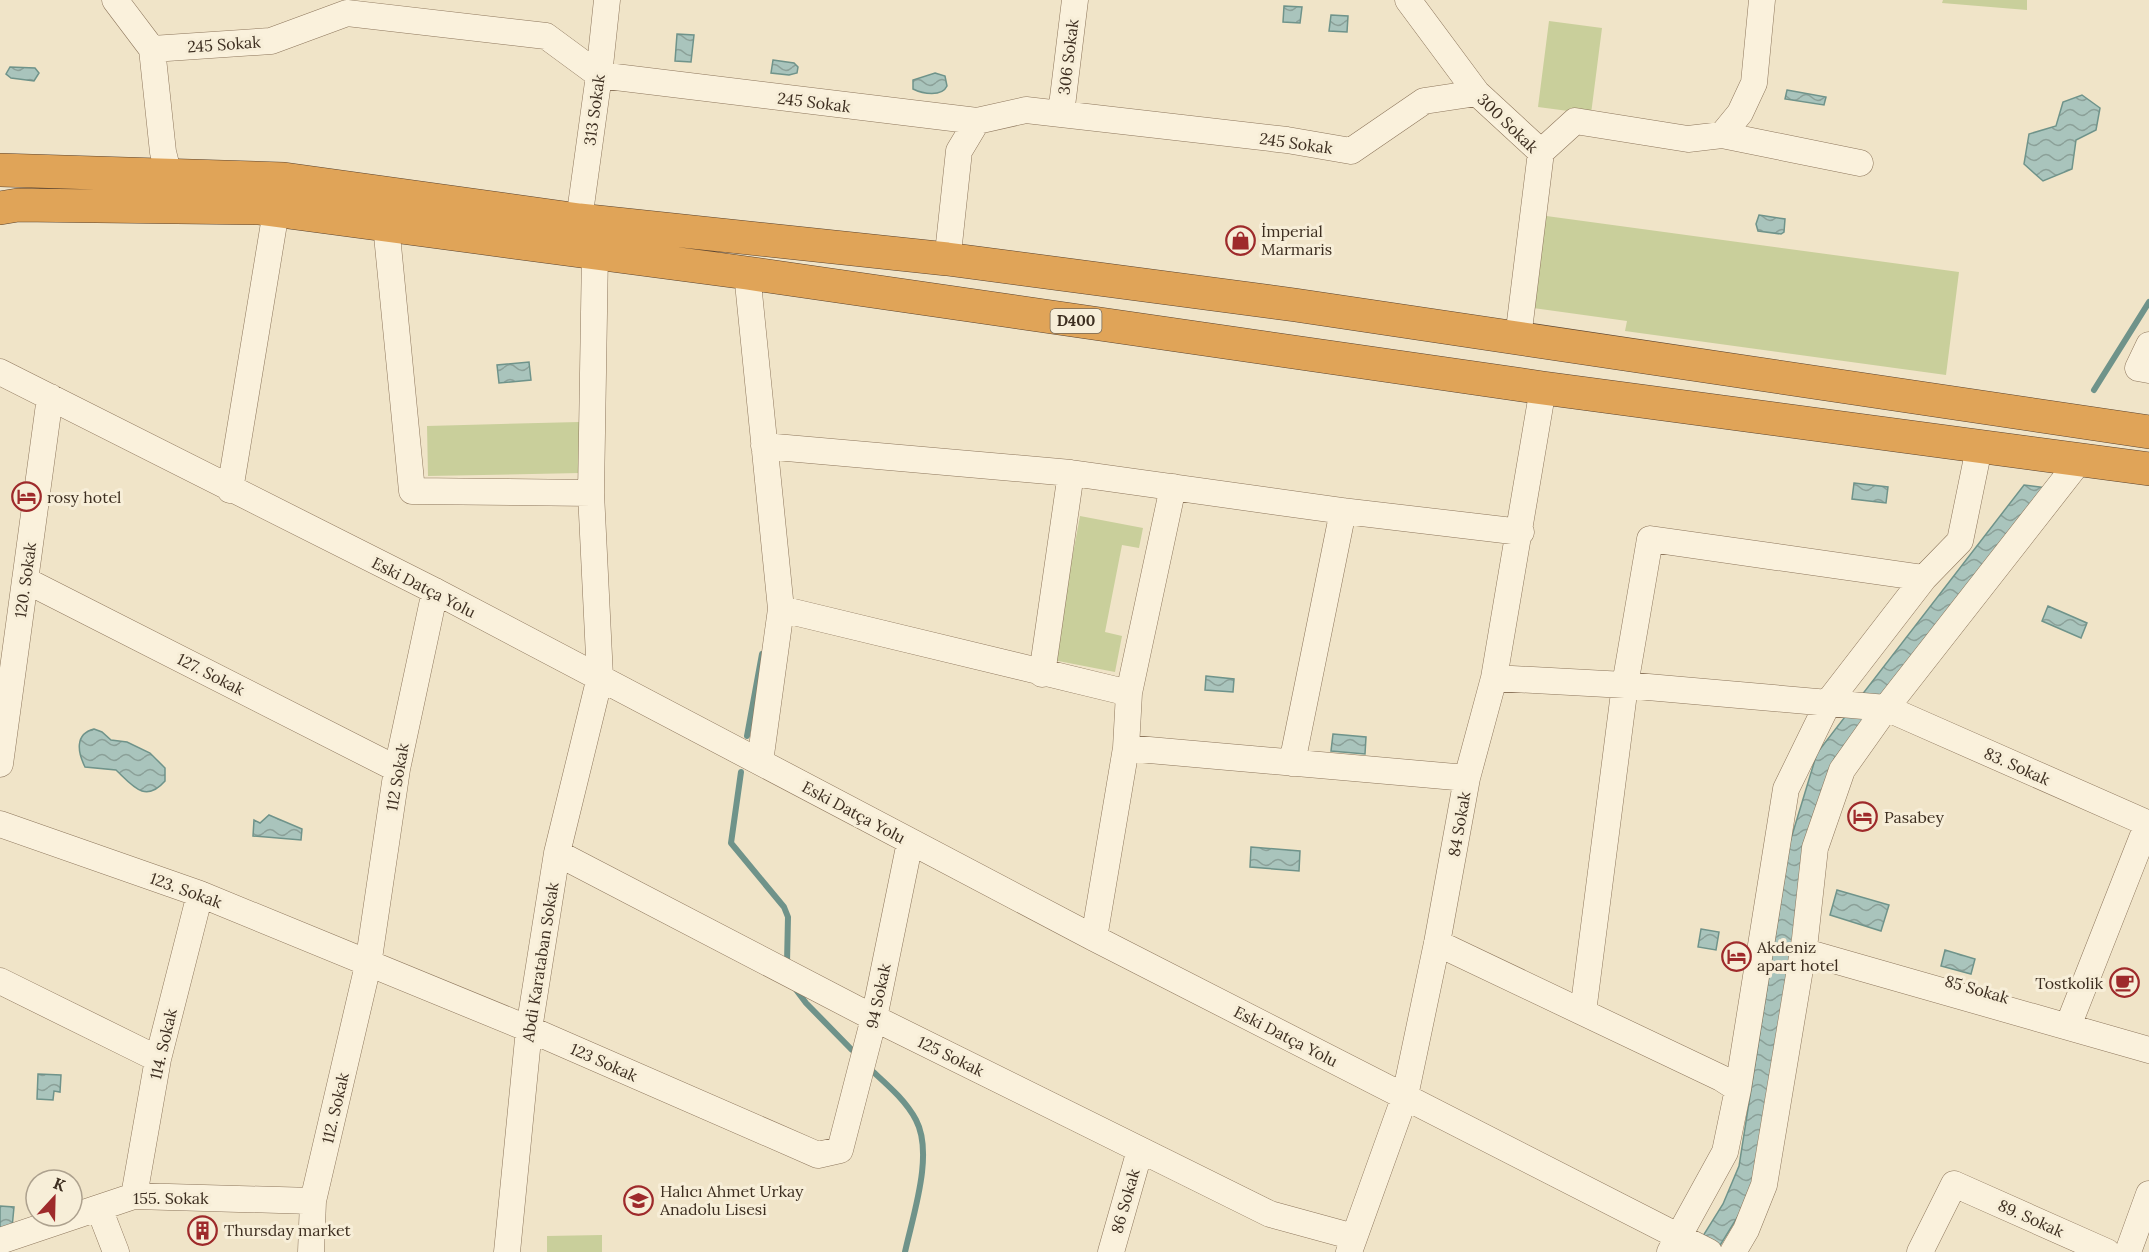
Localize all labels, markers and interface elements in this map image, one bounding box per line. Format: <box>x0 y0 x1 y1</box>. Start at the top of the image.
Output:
street label: 306 Sokak <box>1053 18 1083 96</box>
street label: 245 Sokak <box>187 31 262 57</box>
street label: 313 Sokak <box>579 73 609 147</box>
street label: 245 Sokak <box>776 88 852 116</box>
street label: 300 Sokak <box>1473 89 1543 157</box>
street label: 245 Sokak <box>1258 128 1334 158</box>
place label: İmperial Marmaris <box>1261 221 1332 259</box>
shop icon: İmperial Marmaris <box>1224 224 1256 256</box>
road number: D400 <box>1050 309 1102 333</box>
hotel icon: rosy hotel <box>10 481 42 513</box>
place label: rosy hotel <box>47 487 121 507</box>
street label: 120. Sokak <box>10 541 40 619</box>
street label: Eski Datça Yolu <box>369 552 480 622</box>
street label: 127. Sokak <box>174 648 248 700</box>
street label: 112 Sokak <box>381 741 413 812</box>
street label: 83. Sokak <box>1981 743 2053 790</box>
street label: Eski Datça Yolu <box>799 776 909 848</box>
street label: 84 Sokak <box>1443 789 1475 858</box>
hotel icon: Pasabey <box>1847 801 1879 833</box>
place label: Pasabey <box>1884 807 1944 827</box>
street label: 123. Sokak <box>147 868 225 912</box>
street label: Abdi Karataban Sokak <box>517 880 563 1044</box>
place label: Akdeniz apart hotel <box>1756 937 1839 975</box>
hotel icon: Akdeniz apart hotel <box>1720 940 1752 972</box>
street label: 94 Sokak <box>861 961 895 1030</box>
cafe icon: Tostkolik <box>2108 967 2140 999</box>
street label: 85 Sokak <box>1943 970 2012 1008</box>
place label: Tostkolik <box>2035 973 2103 993</box>
street label: Eski Datça Yolu <box>1231 1001 1342 1071</box>
street label: 114. Sokak <box>145 1006 181 1081</box>
street label: 125 Sokak <box>915 1031 988 1081</box>
street label: 123 Sokak <box>567 1038 641 1086</box>
street label: 112. Sokak <box>317 1070 353 1145</box>
street label: 86 Sokak <box>1106 1166 1144 1236</box>
north arrow <box>24 1168 84 1228</box>
text: K <box>51 1173 69 1196</box>
place label: Halıcı Ahmet Urkay Anadolu Lisesi <box>659 1181 804 1219</box>
school or university icon: Halıcı Ahmet Urkay Anadolu Lisesi <box>623 1184 655 1216</box>
street label: 155. Sokak <box>133 1188 209 1208</box>
street label: 89. Sokak <box>1995 1195 2067 1242</box>
building icon: Thursday market <box>187 1214 219 1246</box>
place label: Thursday market <box>224 1220 351 1240</box>

